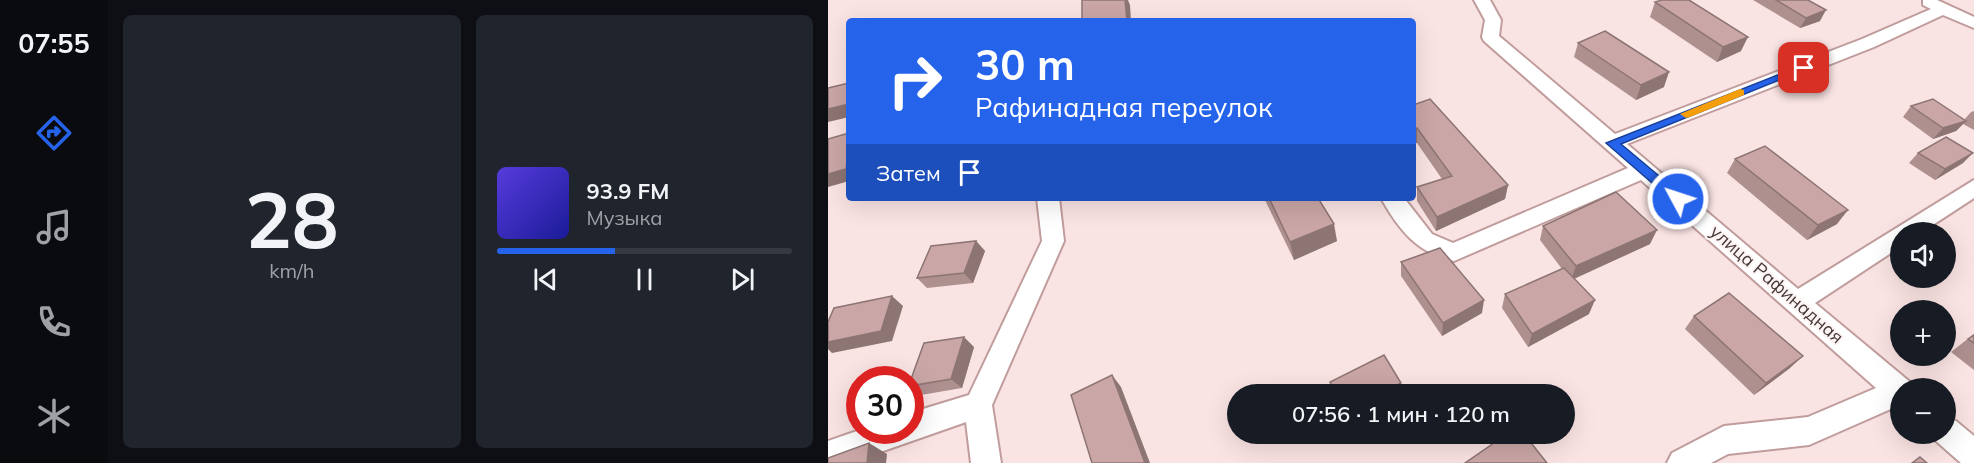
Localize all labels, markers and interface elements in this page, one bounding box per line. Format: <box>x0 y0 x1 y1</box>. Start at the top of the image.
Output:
text: 07:55 <box>18 26 90 60</box>
text: 30 m <box>975 38 1075 91</box>
icon: right <box>876 42 954 120</box>
pin <box>1778 42 1829 93</box>
icon: arrive <box>1787 51 1820 84</box>
text: Рафинадная переулок <box>975 90 1273 124</box>
icon: directions <box>33 112 75 154</box>
icon: arrive <box>953 156 986 189</box>
text: Затем <box>876 159 941 187</box>
position arrow <box>1646 167 1710 231</box>
text: 28 <box>245 170 339 268</box>
text: 93.9 FM <box>587 177 669 205</box>
text: Музыка <box>587 205 662 230</box>
icon: music <box>33 206 75 248</box>
street label: улица Рафинадная <box>1706 220 1848 348</box>
map controls <box>1890 222 1956 444</box>
button: sound <box>1890 222 1956 288</box>
text: km/h <box>269 258 314 283</box>
icon: previous <box>529 263 562 296</box>
icon: pause <box>628 263 661 296</box>
icon: next <box>726 263 759 296</box>
button: + <box>1890 300 1956 366</box>
icon: phone <box>33 301 75 343</box>
speed limit sign: 30 <box>846 366 924 444</box>
button: − <box>1890 378 1956 444</box>
icon: climate <box>33 395 75 437</box>
text: 07:56 · 1 мин · 120 m <box>1292 400 1510 428</box>

